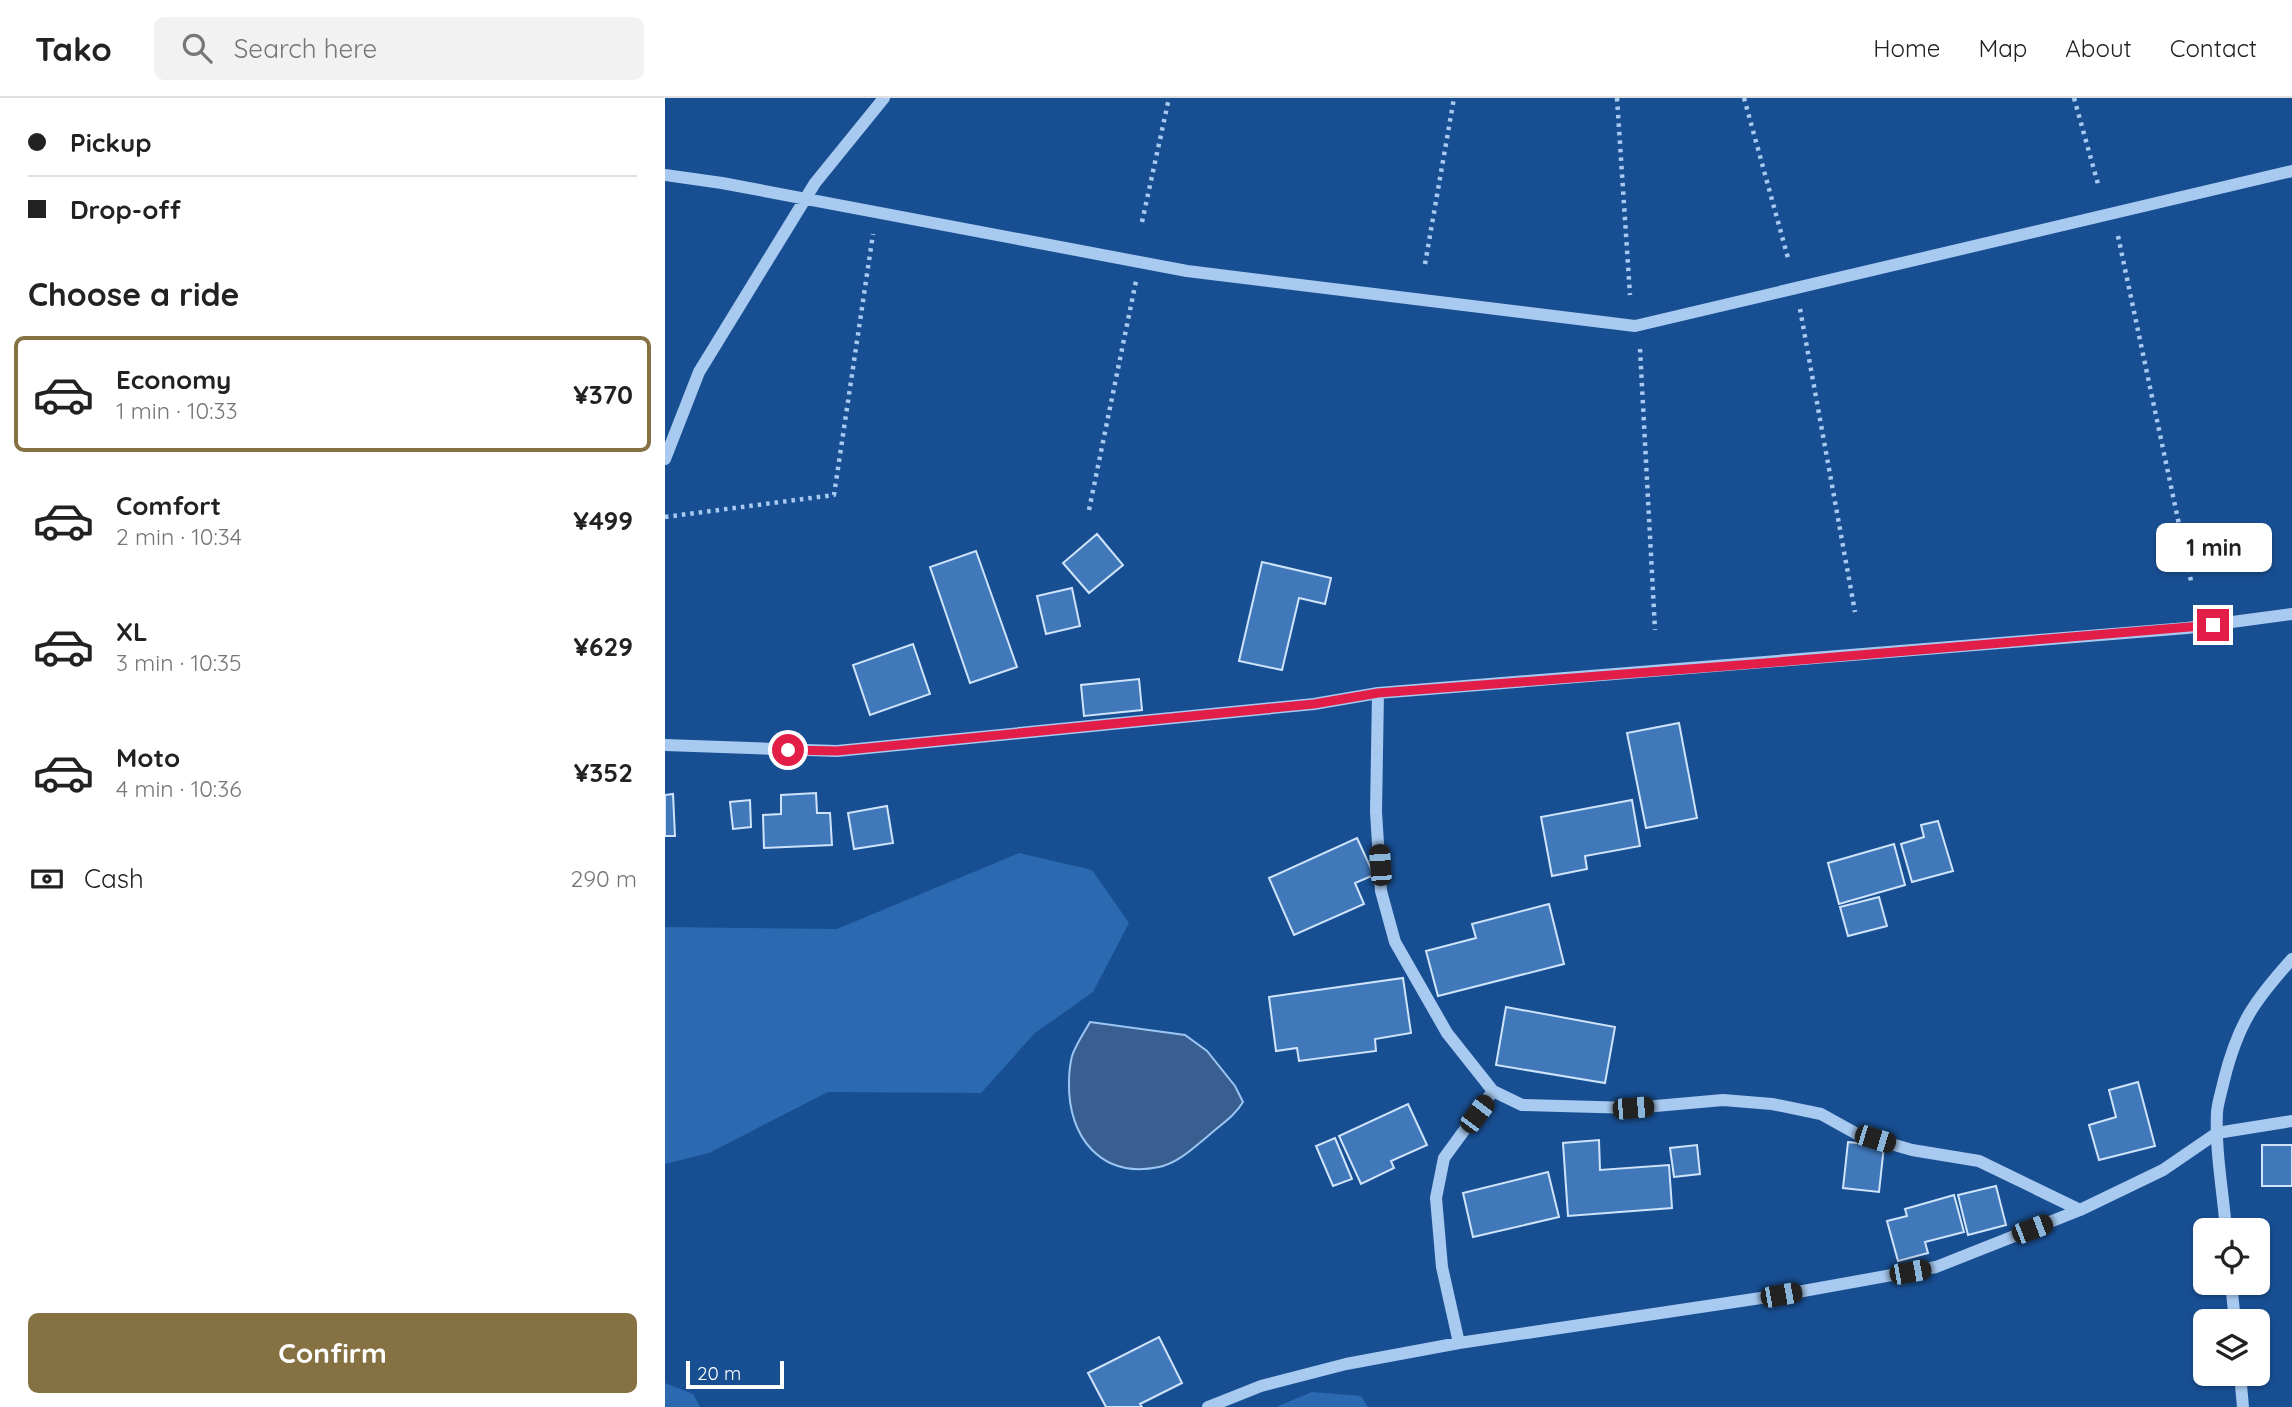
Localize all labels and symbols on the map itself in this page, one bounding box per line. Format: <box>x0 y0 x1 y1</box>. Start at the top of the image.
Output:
callout: 1 min <box>2155 524 2271 573</box>
route end <box>2197 609 2229 641</box>
route start <box>772 734 804 766</box>
car <box>1369 843 1392 887</box>
car <box>1456 1091 1499 1137</box>
car <box>1612 1096 1655 1120</box>
car <box>1852 1123 1899 1155</box>
car <box>2009 1212 2056 1246</box>
car <box>1888 1258 1933 1286</box>
car <box>1759 1281 1804 1309</box>
scale bar <box>686 1358 784 1390</box>

